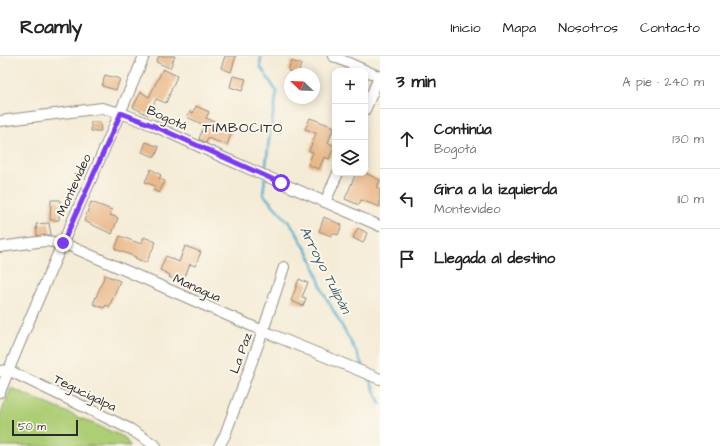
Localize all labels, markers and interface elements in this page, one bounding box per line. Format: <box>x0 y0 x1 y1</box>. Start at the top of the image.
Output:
text: Roamly <box>20 14 82 41</box>
text: Inicio <box>450 18 481 38</box>
text: Mapa <box>503 18 536 38</box>
text: Nosotros <box>558 18 618 38</box>
text: Contacto <box>640 18 700 38</box>
north arrow <box>284 68 320 104</box>
map controls <box>332 68 368 176</box>
button: + <box>332 68 368 104</box>
text: 3 min <box>396 70 436 94</box>
text: A pie · 240 m <box>622 73 704 91</box>
street label: Bogotá <box>144 101 190 136</box>
button: − <box>332 104 368 140</box>
district label: TIMBOCITO <box>203 118 283 138</box>
text: Continúa <box>434 119 492 140</box>
icon: ahead <box>396 128 418 150</box>
text: 130 m <box>672 130 704 148</box>
button: layers <box>332 140 368 176</box>
text: Bogotá <box>434 140 476 158</box>
street label: Montevideo <box>52 150 96 219</box>
route start <box>272 174 290 192</box>
text: Gira a la izquierda <box>434 179 557 200</box>
icon: left <box>396 188 418 210</box>
text: 110 m <box>677 190 704 208</box>
text: Montevideo <box>434 200 501 218</box>
water label: Arroyo Tulipán <box>294 223 356 318</box>
route end <box>54 234 72 252</box>
icon: arrive <box>396 248 418 270</box>
text: Llegada al destino <box>434 248 555 269</box>
street label: Managua <box>170 270 224 308</box>
street label: La Paz <box>225 330 257 376</box>
street label: Tegucigalpa <box>50 370 120 417</box>
scale bar <box>12 418 78 437</box>
text: 50 m <box>18 419 46 434</box>

